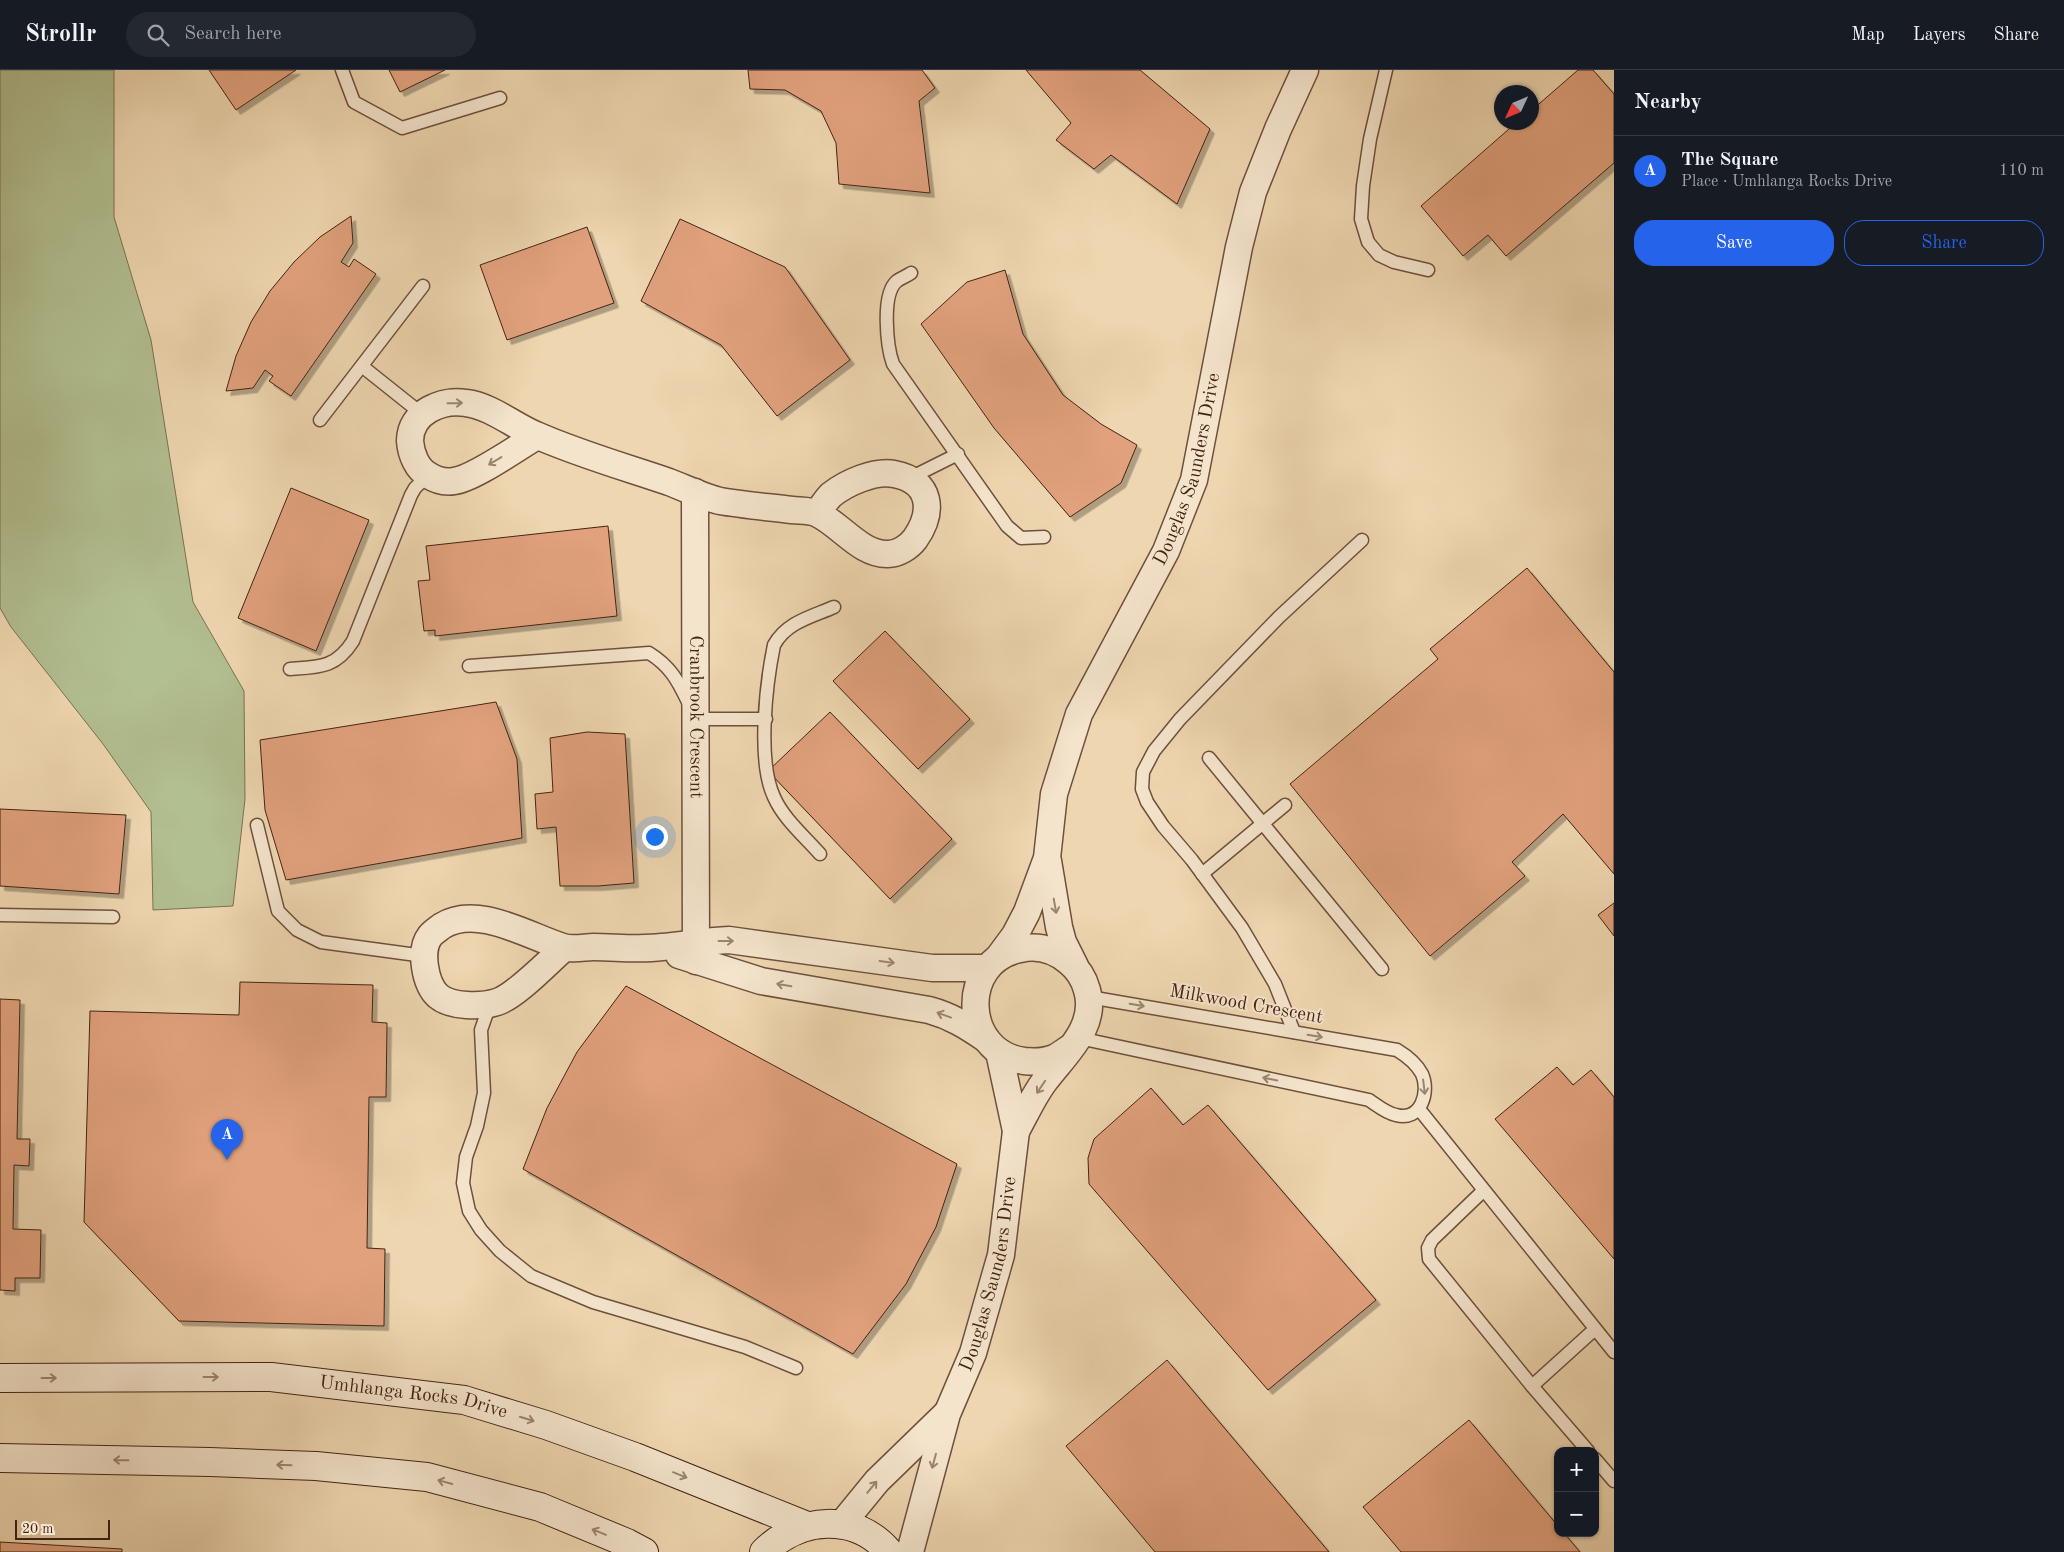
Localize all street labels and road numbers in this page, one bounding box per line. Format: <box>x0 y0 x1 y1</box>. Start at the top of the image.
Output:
street label: Douglas Saunders Drive <box>1150 372 1224 569</box>
street label: Cranbrook Crescent <box>686 635 705 799</box>
street label: Milkwood Crescent <box>1168 982 1324 1028</box>
street label: Douglas Saunders Drive <box>957 1175 1020 1374</box>
street label: Umhlanga Rocks Drive <box>318 1373 510 1422</box>

